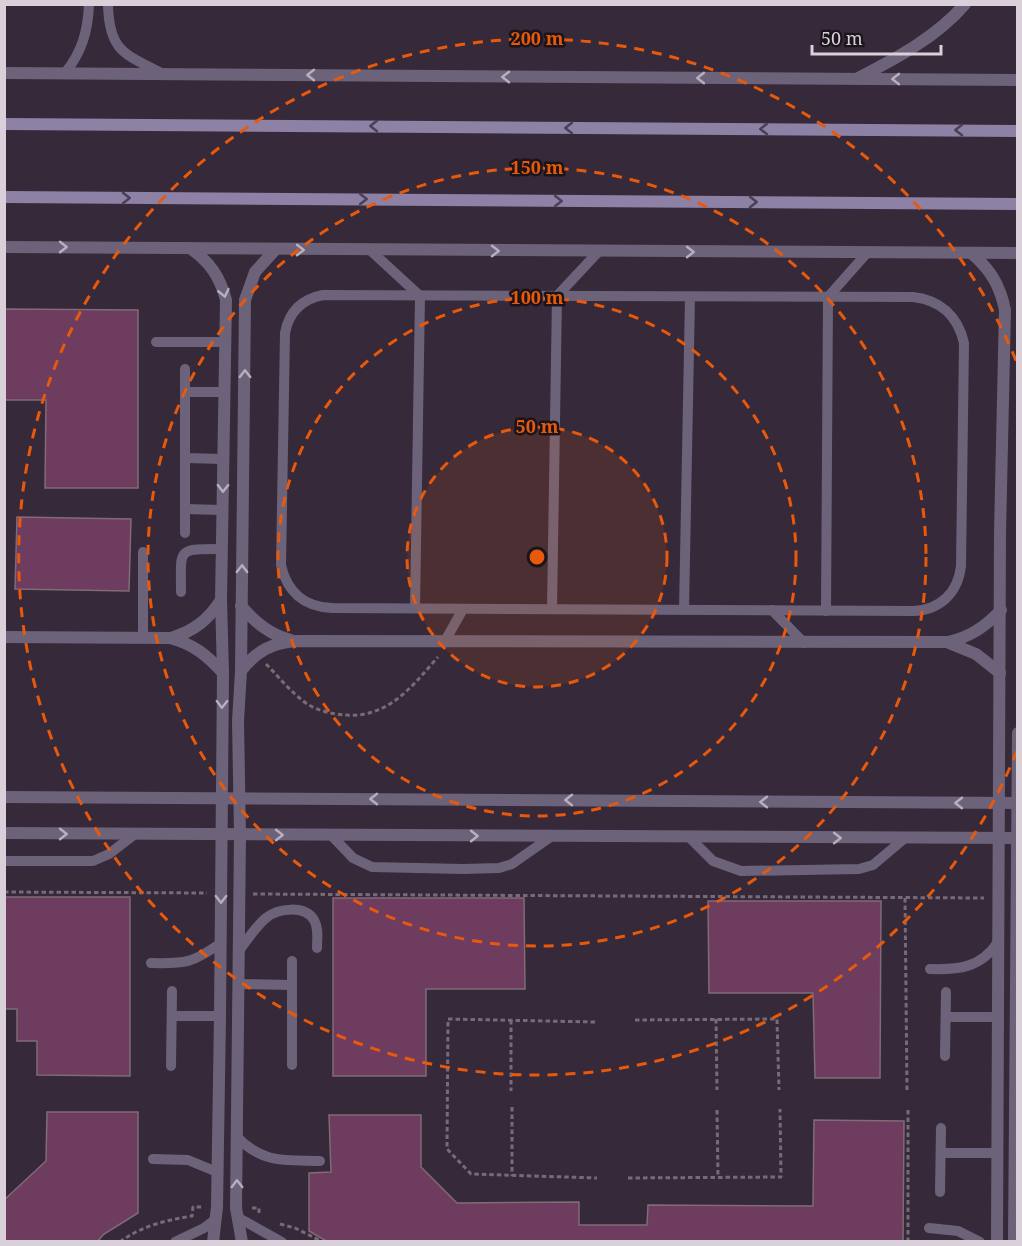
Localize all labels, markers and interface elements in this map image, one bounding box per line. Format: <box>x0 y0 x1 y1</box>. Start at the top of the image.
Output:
scale bar <box>812 18 941 56</box>
text: 200 m <box>511 26 564 50</box>
text: 50 m <box>821 26 863 50</box>
one-way arrow <box>307 69 316 81</box>
one-way arrow <box>502 71 511 83</box>
one-way arrow <box>697 72 706 84</box>
one-way arrow <box>892 73 901 85</box>
one-way arrow <box>370 120 379 133</box>
one-way arrow <box>565 122 574 134</box>
one-way arrow <box>760 123 769 135</box>
one-way arrow <box>955 124 964 136</box>
text: 150 m <box>511 155 564 179</box>
one-way arrow <box>121 192 130 204</box>
one-way arrow <box>358 193 367 205</box>
one-way arrow <box>553 195 562 207</box>
one-way arrow <box>748 196 757 208</box>
one-way arrow <box>58 241 67 253</box>
one-way arrow <box>295 244 304 256</box>
one-way arrow <box>490 245 499 257</box>
one-way arrow <box>685 246 694 258</box>
text: 100 m <box>511 285 564 309</box>
one-way arrow <box>217 288 230 298</box>
one-way arrow <box>239 369 251 378</box>
text: 50 m <box>516 414 559 438</box>
one-way arrow <box>217 484 229 493</box>
centre of rings <box>527 547 547 567</box>
one-way arrow <box>236 564 248 573</box>
one-way arrow <box>216 699 228 708</box>
one-way arrow <box>370 793 379 805</box>
one-way arrow <box>565 794 574 806</box>
one-way arrow <box>760 796 769 808</box>
one-way arrow <box>955 797 964 809</box>
one-way arrow <box>58 828 67 840</box>
one-way arrow <box>274 829 283 841</box>
one-way arrow <box>469 830 478 842</box>
one-way arrow <box>832 832 841 844</box>
one-way arrow <box>215 894 227 903</box>
one-way arrow <box>230 1179 243 1188</box>

